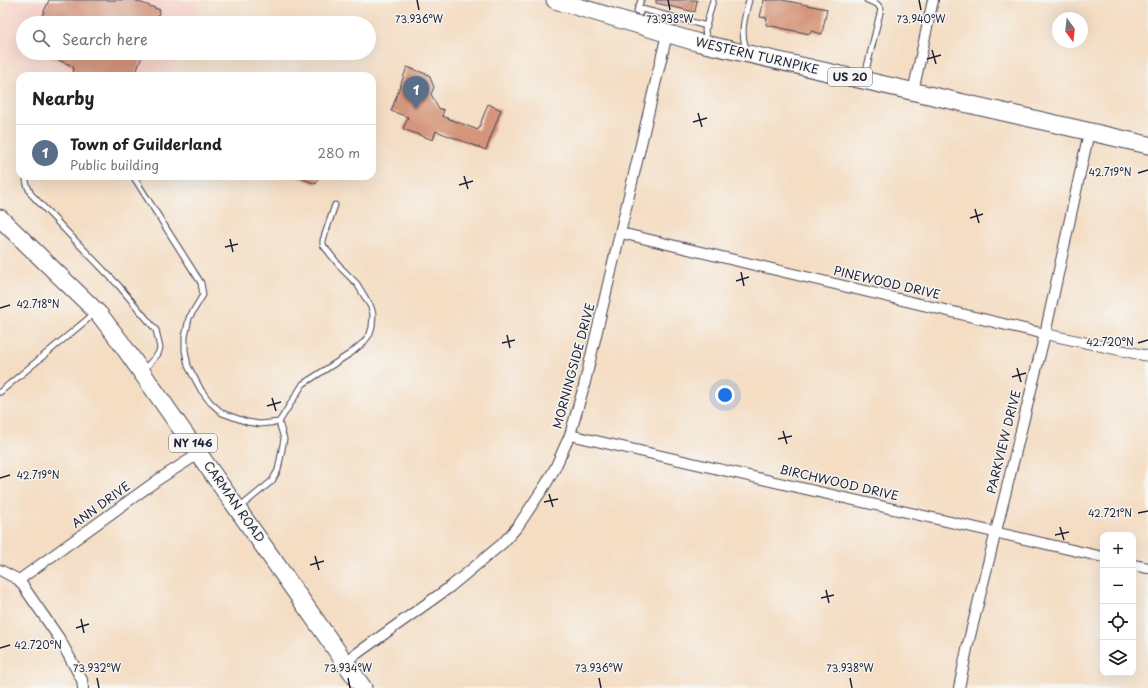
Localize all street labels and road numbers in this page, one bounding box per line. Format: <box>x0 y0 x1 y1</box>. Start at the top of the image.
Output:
street label: WESTERN TURNPIKE <box>694 32 821 78</box>
road number: US 20 <box>828 68 872 86</box>
street label: PINEWOOD DRIVE <box>832 261 942 303</box>
street label: MORNINGSIDE DRIVE <box>548 301 598 431</box>
street label: PARKVIEW DRIVE <box>981 388 1025 496</box>
road number: NY 146 <box>169 434 217 452</box>
street label: CARMAN ROAD <box>200 457 270 546</box>
street label: BIRCHWOOD DRIVE <box>778 460 900 504</box>
street label: ANN DRIVE <box>67 477 133 532</box>

